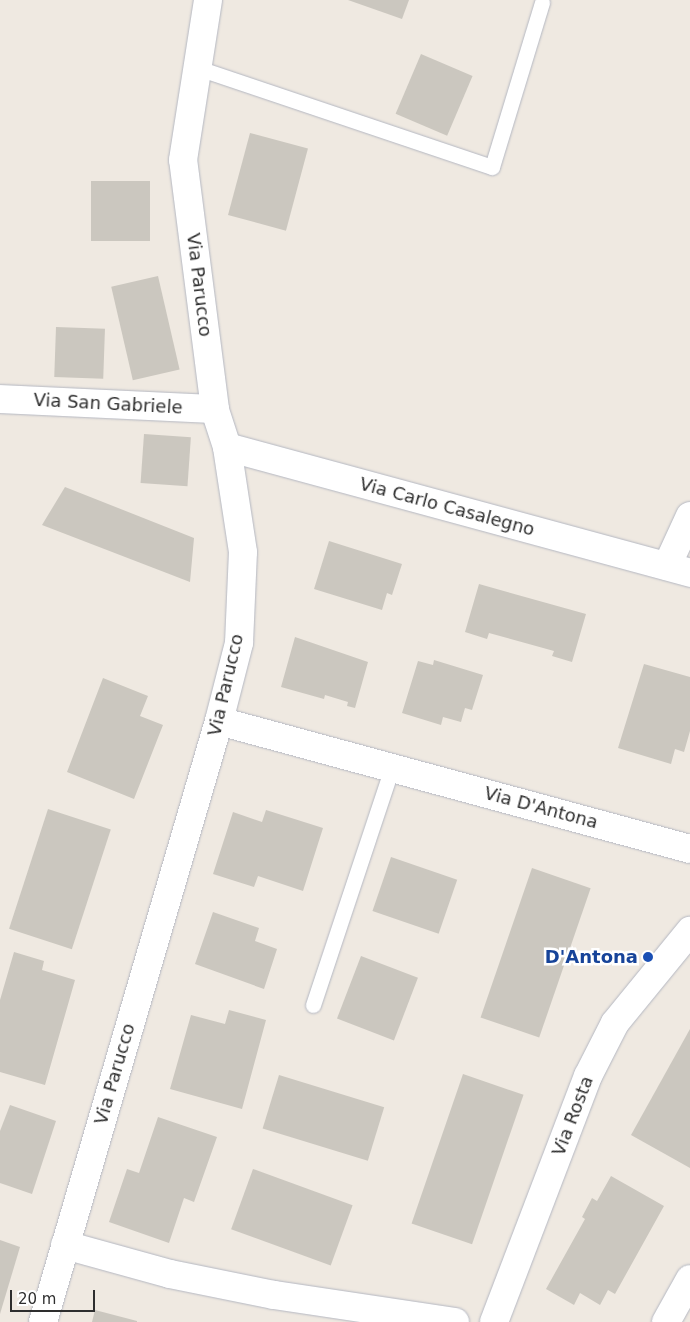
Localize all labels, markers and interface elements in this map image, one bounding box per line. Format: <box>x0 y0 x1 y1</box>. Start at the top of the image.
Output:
street label: Via Parucco <box>182 232 216 338</box>
street label: Via San Gabriele <box>33 389 183 419</box>
street label: Via Carlo Casalegno <box>357 473 537 541</box>
street label: Via Parucco <box>204 632 248 738</box>
street label: Via D'Antona <box>482 782 600 834</box>
place label: D'Antona <box>545 946 638 968</box>
marker: D'Antona <box>642 951 654 963</box>
street label: Via Parucco <box>90 1021 140 1127</box>
street label: Via Rosta <box>548 1073 598 1159</box>
scale bar <box>12 1280 98 1312</box>
text: 20 m <box>18 1290 56 1308</box>

